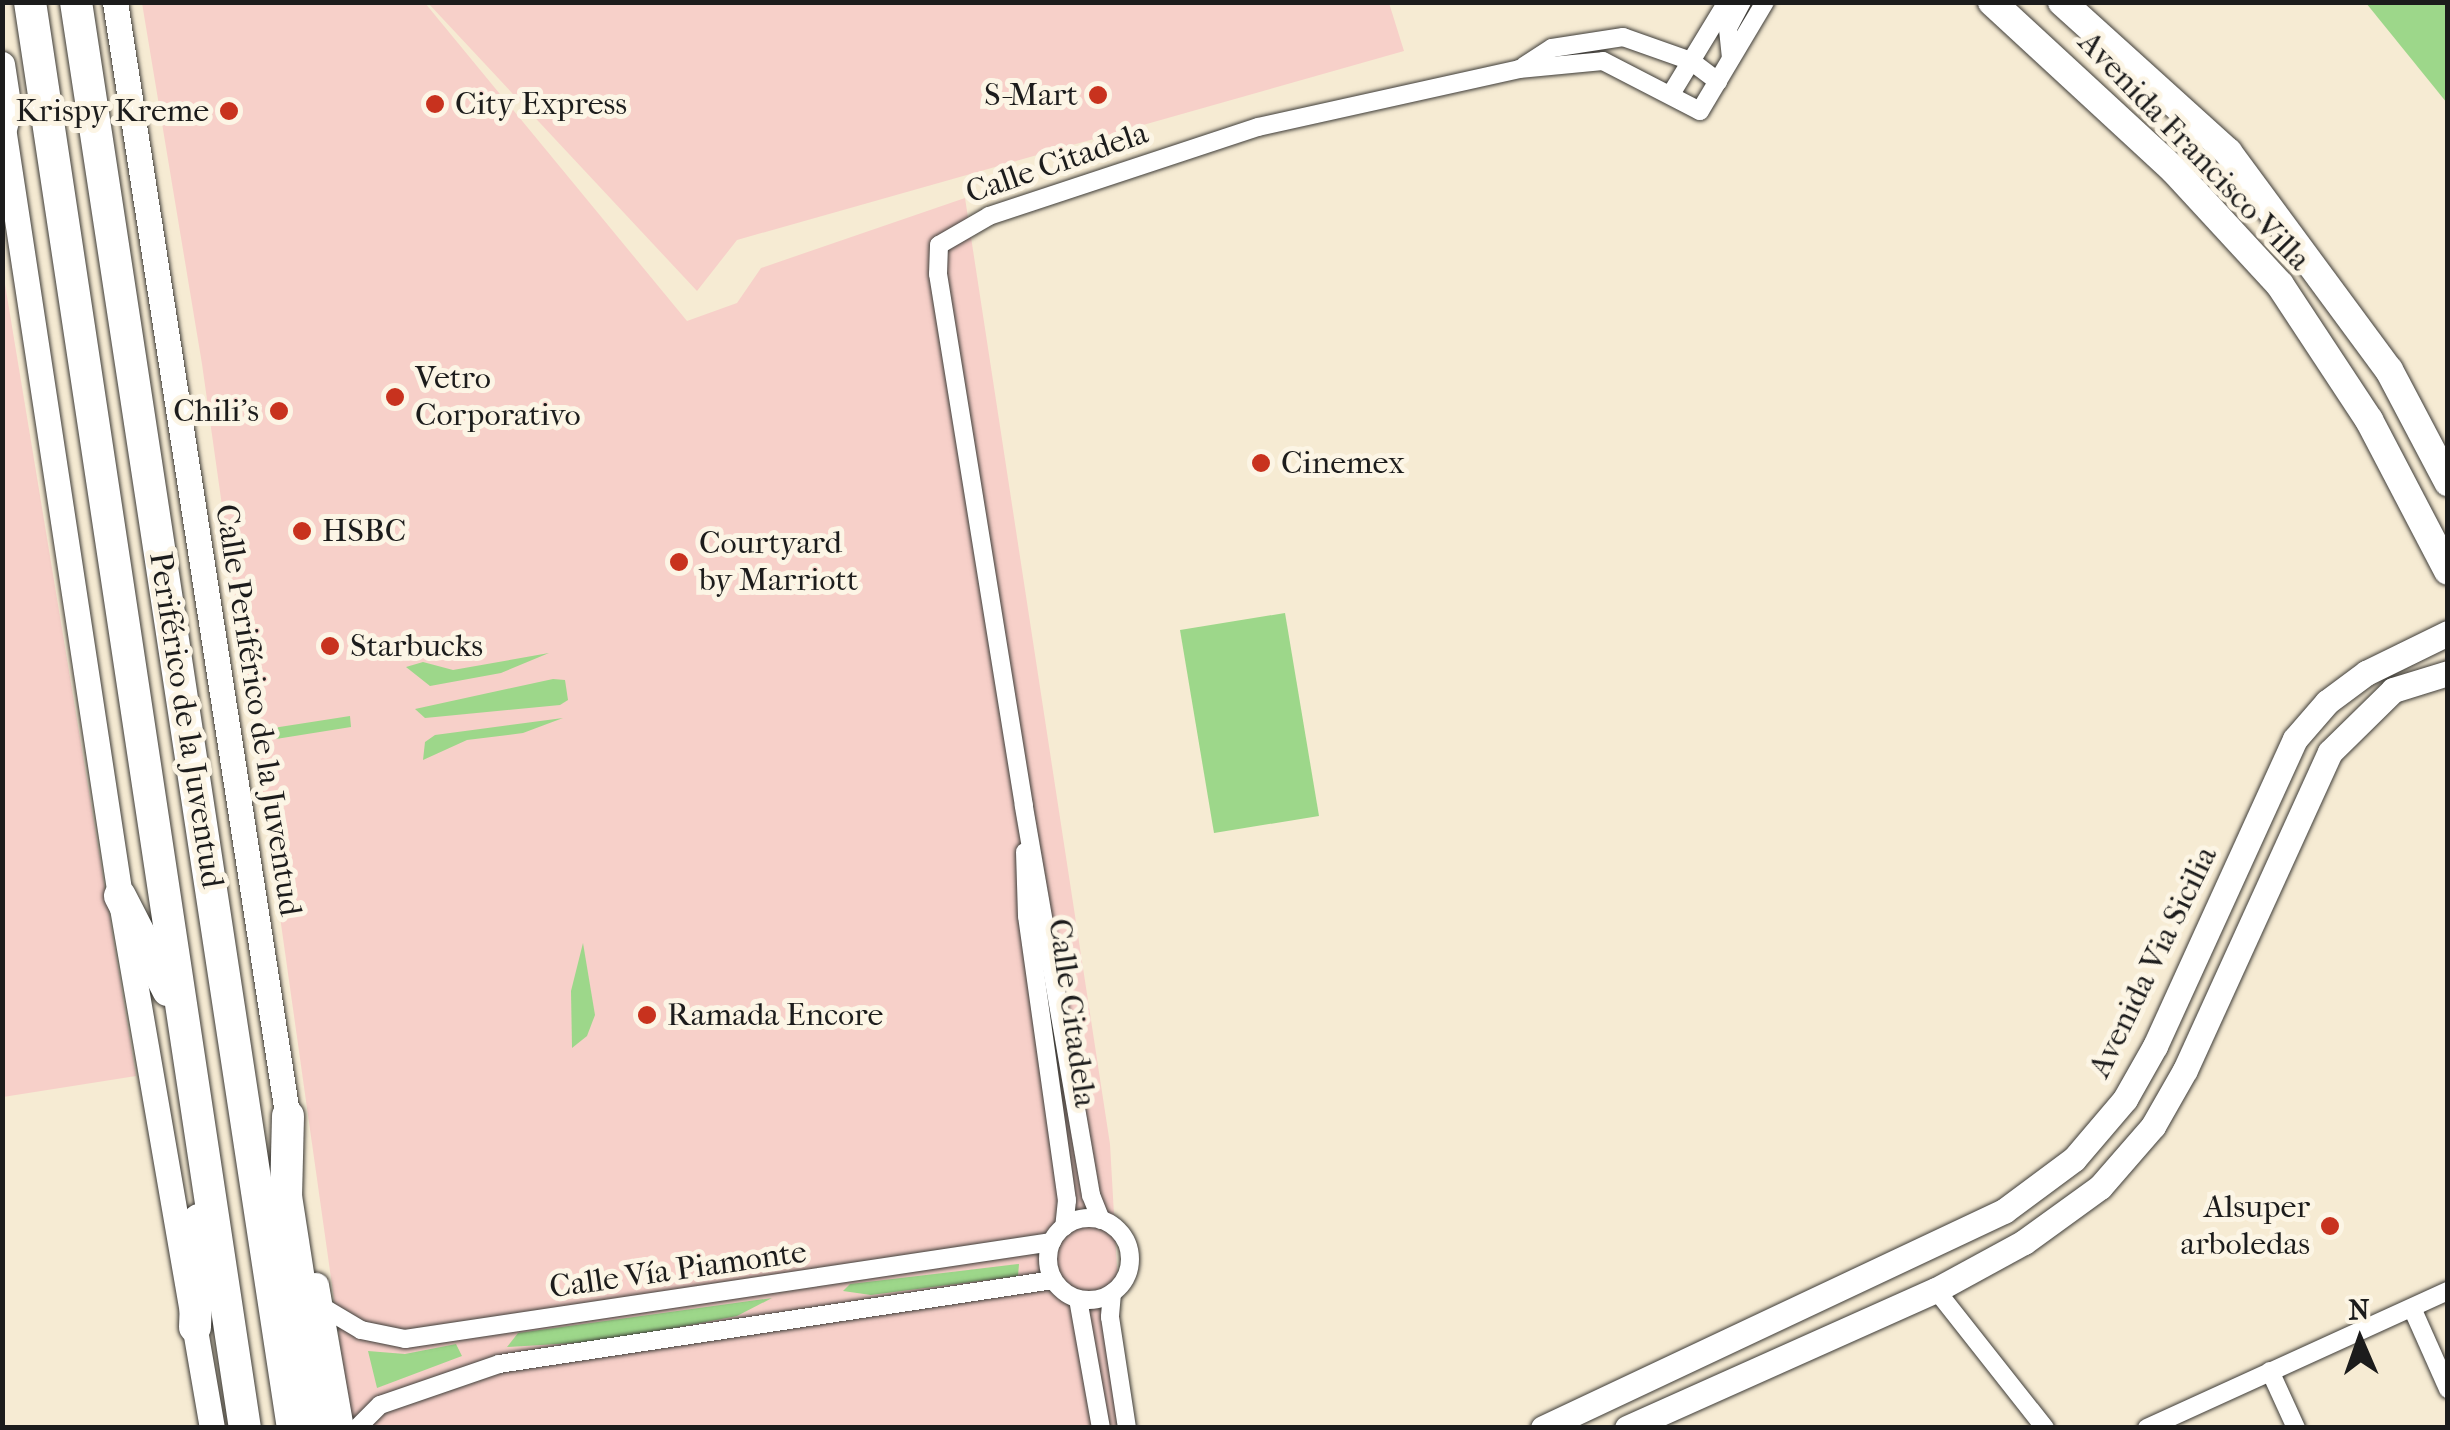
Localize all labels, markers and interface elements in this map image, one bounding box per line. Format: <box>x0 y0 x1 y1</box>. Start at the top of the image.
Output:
street label: Avenida Francisco Villa <box>2070 23 2318 279</box>
place label: S-Mart <box>984 76 1078 114</box>
marker: S-Mart <box>1087 84 1109 106</box>
place label: City Express <box>455 85 627 123</box>
place label: Krispy Kreme <box>16 92 209 130</box>
marker: City Express <box>424 93 446 115</box>
marker: Krispy Kreme <box>218 100 240 122</box>
street label: Calle Citadela <box>961 114 1153 212</box>
place label: Vetro Corporativo <box>415 360 581 435</box>
marker: Vetro Corporativo <box>384 386 406 408</box>
place label: Chili's <box>173 392 259 430</box>
marker: Chili's <box>268 400 290 422</box>
place label: Cinemex <box>1281 444 1405 482</box>
marker: Cinemex <box>1250 452 1272 474</box>
street label: Calle Periférico de la Juventud <box>206 501 310 919</box>
place label: HSBC <box>322 512 406 550</box>
marker: HSBC <box>291 520 313 542</box>
place label: Courtyard by Marriott <box>699 525 858 600</box>
street label: Periférico de la Juventud <box>140 549 232 891</box>
marker: Courtyard by Marriott <box>668 551 690 573</box>
place label: Starbucks <box>350 627 483 665</box>
marker: Starbucks <box>319 635 341 657</box>
street label: Avenida Via Sicilia <box>2080 840 2226 1084</box>
street label: Calle Citadela <box>1040 916 1104 1110</box>
place label: Ramada Encore <box>667 996 883 1034</box>
marker: Ramada Encore <box>636 1004 658 1026</box>
place label: Alsuper arboledas <box>2180 1189 2310 1264</box>
marker: Alsuper arboledas <box>2319 1215 2341 1237</box>
street label: Calle Vía Piamonte <box>547 1233 809 1307</box>
north arrow <box>2310 1290 2410 1390</box>
text: N <box>2348 1293 2370 1326</box>

